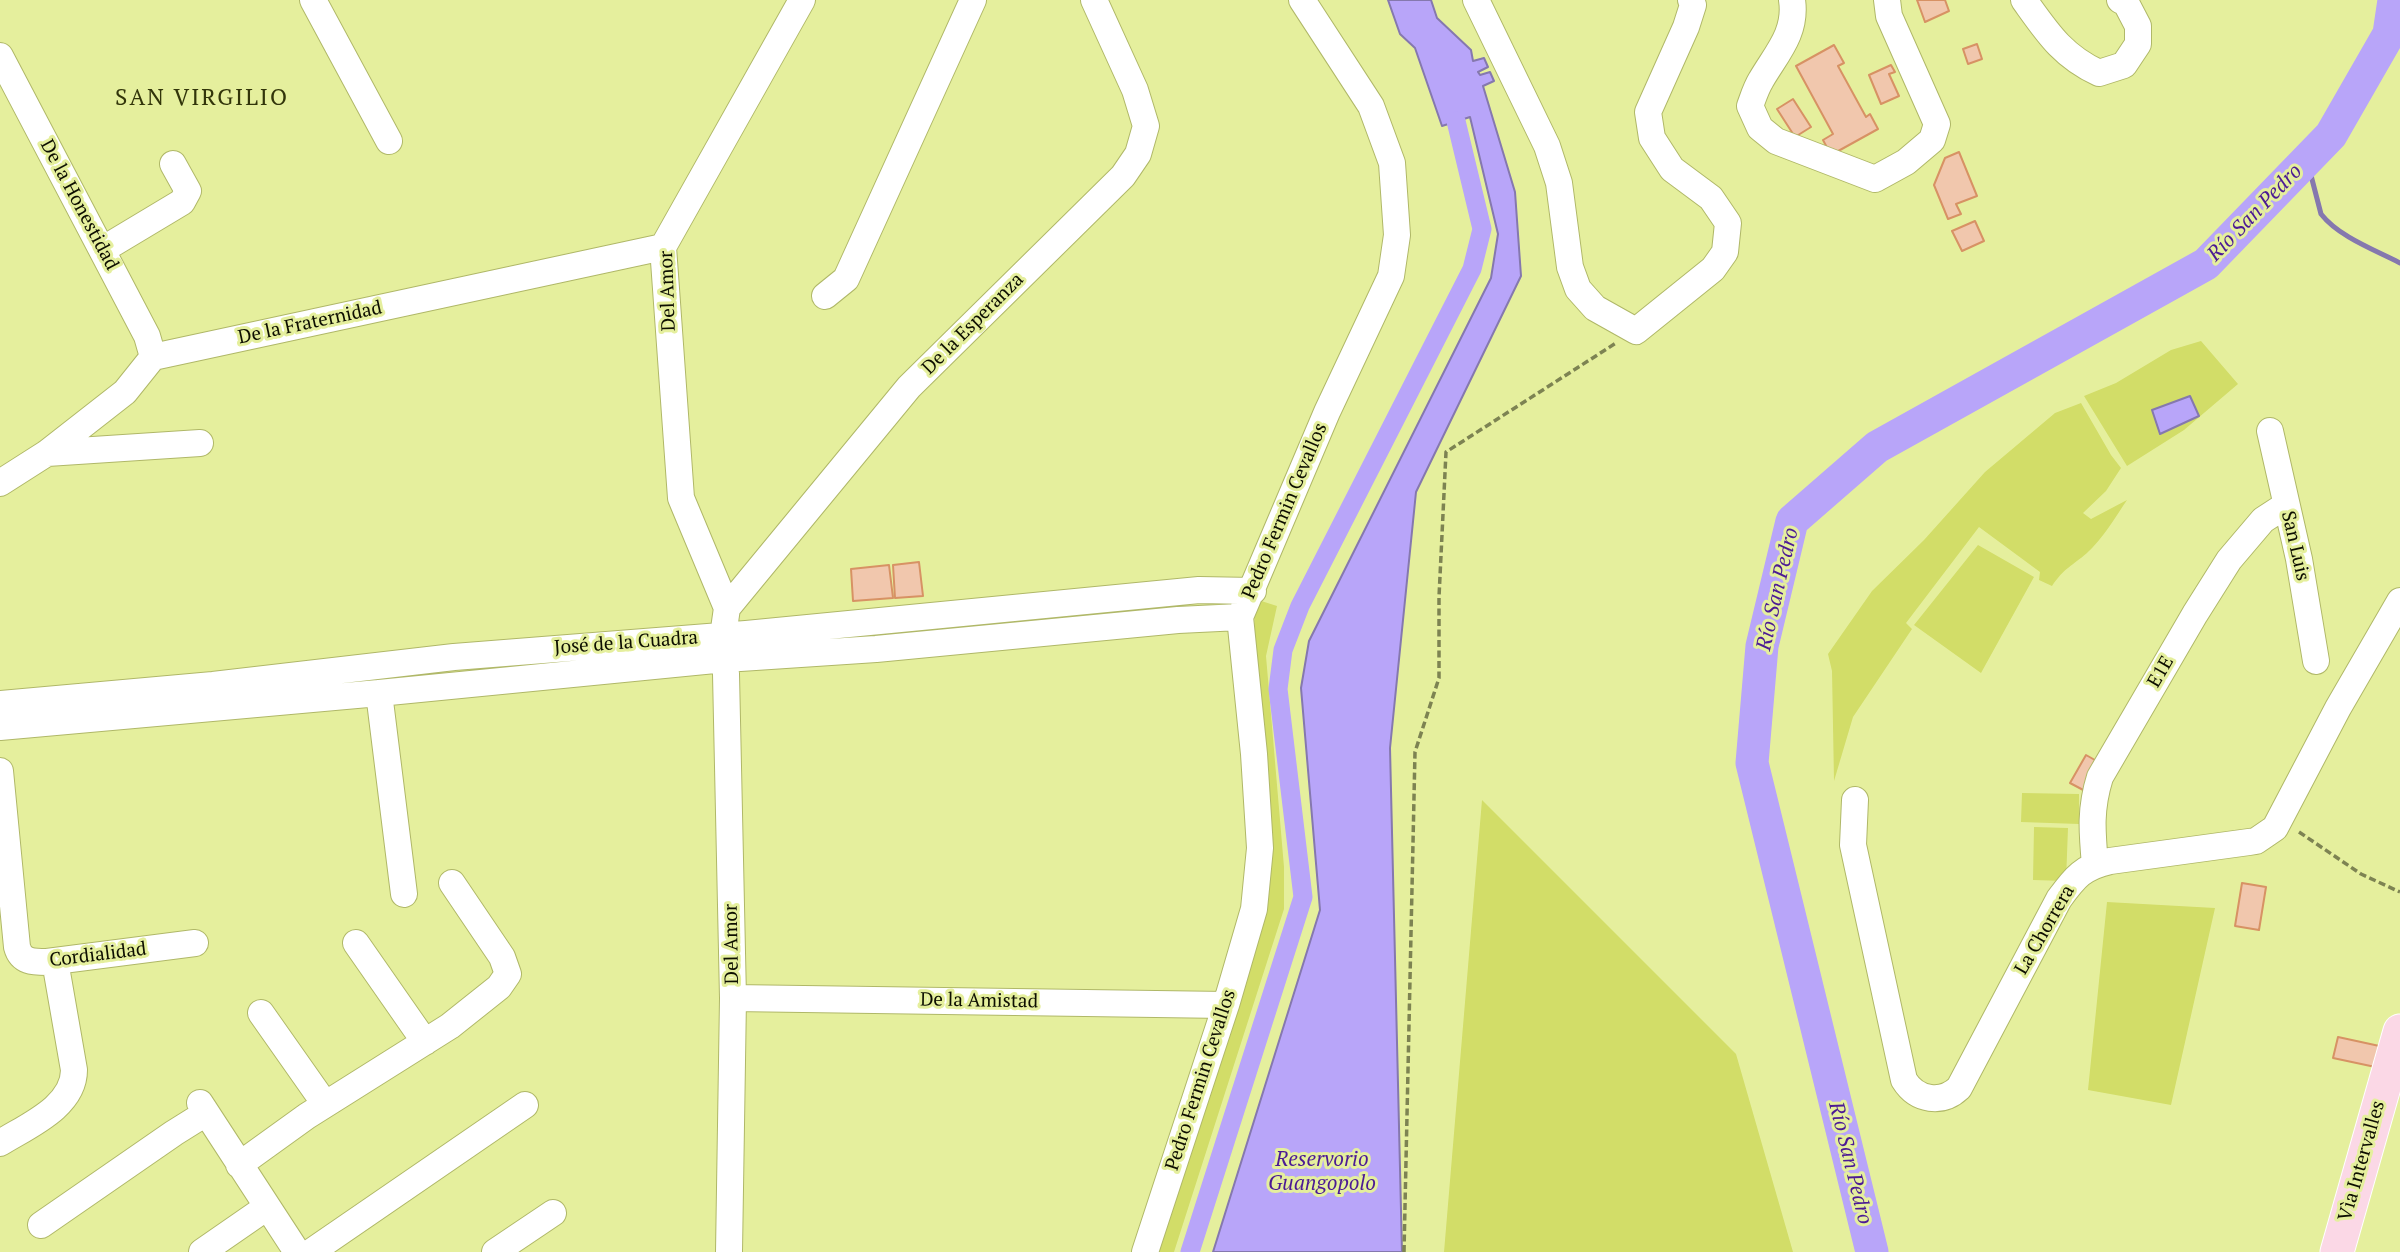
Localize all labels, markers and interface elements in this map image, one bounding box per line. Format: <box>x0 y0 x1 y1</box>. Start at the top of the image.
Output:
district label: SAN VIRGILIO <box>117 84 287 112</box>
street label: De la Honestidad <box>35 136 123 274</box>
water label: Río San Pedro <box>2202 159 2308 267</box>
street label: Del Amor <box>655 250 681 332</box>
street label: De la Esperanza <box>917 268 1029 380</box>
street label: De la Fraternidad <box>236 297 384 349</box>
street label: Pedro Fermin Cevallos <box>1238 420 1332 602</box>
street label: San Luis <box>2276 509 2314 583</box>
water label: Río San Pedro <box>1752 525 1804 653</box>
street label: José de la Cuadra <box>553 627 699 659</box>
street label: E1E <box>2143 652 2179 692</box>
street label: La Chorrera <box>2010 881 2080 979</box>
street label: Del Amor <box>720 904 744 984</box>
street label: Cordialidad <box>48 938 148 972</box>
street label: Pedro Fermin Cevallos <box>1161 987 1241 1173</box>
street label: De la Amistad <box>920 989 1038 1013</box>
street label: Vìa Intervalles <box>2334 1098 2390 1224</box>
water label: Río San Pedro <box>1823 1099 1877 1227</box>
water label: Reservorio Guangopolo <box>1268 1147 1376 1197</box>

